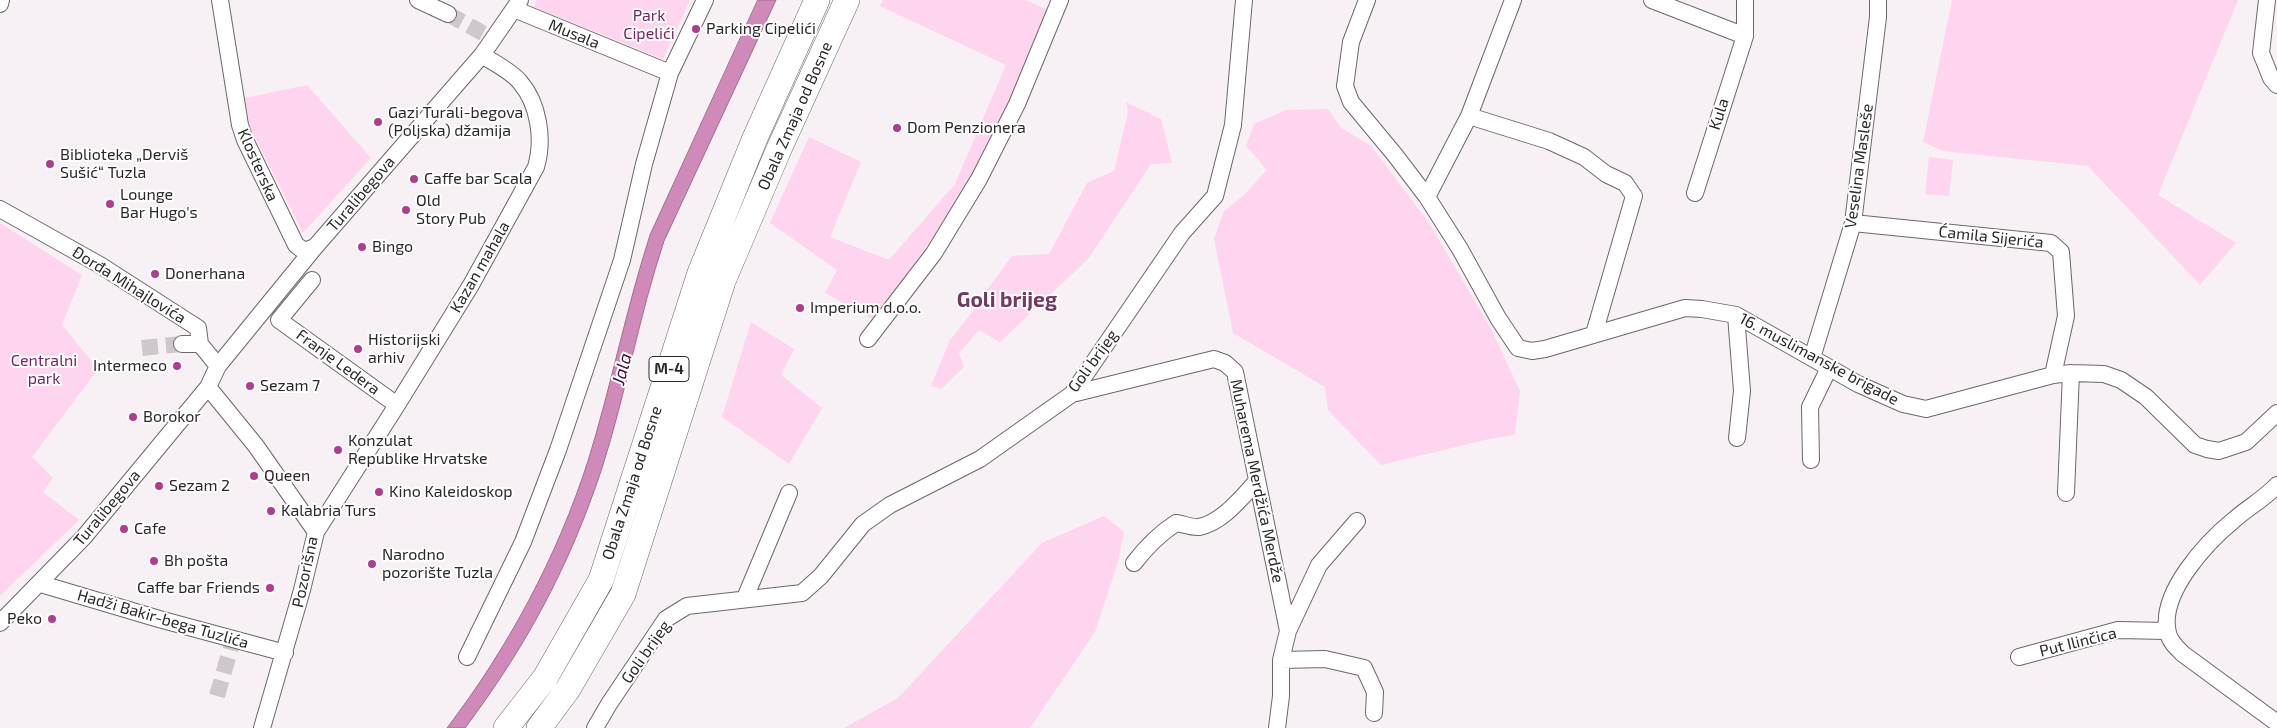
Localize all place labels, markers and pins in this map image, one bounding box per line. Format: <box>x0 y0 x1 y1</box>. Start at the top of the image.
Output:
place label: Parking Cipelići <box>706 19 816 39</box>
marker: Parking Cipelići <box>690 23 702 35</box>
place label: Gazi Turali-begova (Poljska) džamija <box>388 103 523 141</box>
marker: Gazi Turali-begova (Poljska) džamija <box>372 116 384 128</box>
place label: Dom Penzionera <box>907 118 1026 138</box>
marker: Dom Penzionera <box>891 122 903 134</box>
place label: Biblioteka „Derviš Sušić“ Tuzla <box>60 145 188 183</box>
marker: Biblioteka „Derviš Sušić“ Tuzla <box>44 158 56 170</box>
place label: Caffe bar Scala <box>424 169 532 189</box>
marker: Caffe bar Scala <box>408 173 420 185</box>
place label: Lounge Bar Hugo's <box>120 185 198 223</box>
place label: Old Story Pub <box>416 191 486 229</box>
marker: Lounge Bar Hugo's <box>104 198 116 210</box>
marker: Old Story Pub <box>400 204 412 216</box>
place label: Bingo <box>372 237 413 257</box>
marker: Bingo <box>356 241 368 253</box>
place label: Donerhana <box>165 264 245 284</box>
marker: Donerhana <box>149 268 161 280</box>
place label: Imperium d.o.o. <box>810 298 922 318</box>
marker: Imperium d.o.o. <box>794 302 806 314</box>
place label: Historijski arhiv <box>368 330 441 368</box>
marker: Historijski arhiv <box>352 343 364 355</box>
place label: Intermeco <box>93 356 167 376</box>
marker: Intermeco <box>171 360 183 372</box>
place label: Sezam 7 <box>260 376 320 396</box>
marker: Sezam 7 <box>244 380 256 392</box>
place label: Borokor <box>143 407 201 427</box>
marker: Borokor <box>127 411 139 423</box>
place label: Konzulat Republike Hrvatske <box>348 431 488 469</box>
marker: Konzulat Republike Hrvatske <box>332 444 344 456</box>
place label: Queen <box>264 466 310 486</box>
marker: Queen <box>248 470 260 482</box>
place label: Sezam 2 <box>169 476 230 496</box>
marker: Sezam 2 <box>153 480 165 492</box>
place label: Kino Kaleidoskop <box>389 482 513 502</box>
marker: Kino Kaleidoskop <box>373 486 385 498</box>
place label: Kalabria Turs <box>281 501 376 521</box>
marker: Kalabria Turs <box>265 505 277 517</box>
place label: Cafe <box>134 519 166 539</box>
marker: Cafe <box>118 523 130 535</box>
place label: Narodno pozorište Tuzla <box>382 545 493 583</box>
place label: Bh pošta <box>164 551 228 571</box>
marker: Bh pošta <box>148 555 160 567</box>
marker: Narodno pozorište Tuzla <box>366 558 378 570</box>
place label: Caffe bar Friends <box>137 578 260 598</box>
marker: Caffe bar Friends <box>264 582 276 594</box>
place label: Peko <box>7 609 42 629</box>
marker: Peko <box>46 613 58 625</box>

